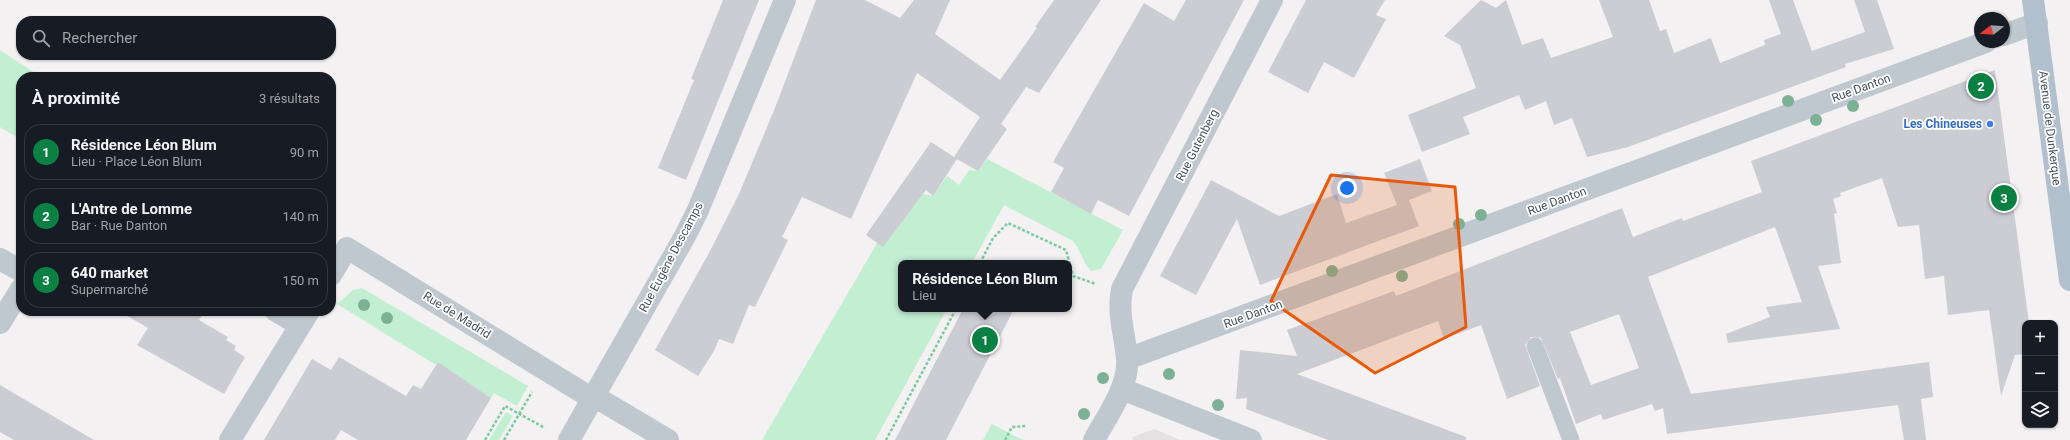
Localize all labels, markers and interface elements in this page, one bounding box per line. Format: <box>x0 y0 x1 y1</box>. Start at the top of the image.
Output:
north arrow <box>1974 12 2010 48</box>
search box <box>16 16 336 60</box>
icon: search <box>30 27 52 49</box>
text: Rechercher <box>62 29 137 47</box>
street label: Avenue de Dunkerque <box>2036 70 2064 186</box>
street label: Rue Danton <box>1830 71 1892 105</box>
pin: 2 <box>1968 71 1994 101</box>
text: À proximité <box>32 88 120 108</box>
text: 3 résultats <box>259 91 320 106</box>
street label: Rue Gutenberg <box>1173 107 1221 183</box>
place label: Les Chineuses <box>1903 117 1982 131</box>
marker: Les Chineuses <box>1985 119 1995 129</box>
text: Résidence Léon Blum <box>71 136 217 154</box>
text: 1 <box>42 145 50 160</box>
text: 90 m <box>290 145 319 160</box>
text: Lieu · Place Léon Blum <box>71 154 202 169</box>
your location <box>1337 178 1357 198</box>
pin: 3 <box>1991 183 2017 213</box>
street label: Rue Danton <box>1526 184 1588 218</box>
text: L'Antre de Lomme <box>71 200 192 218</box>
street label: Rue Eugène Descamps <box>636 200 706 314</box>
text: 2 <box>42 209 50 224</box>
text: 140 m <box>282 209 319 224</box>
text: Bar · Rue Danton <box>71 218 167 233</box>
popup <box>898 260 1072 312</box>
text: 640 market <box>71 264 148 282</box>
text: Résidence Léon Blum <box>912 270 1058 288</box>
text: 3 <box>42 273 50 288</box>
text: 150 m <box>282 273 319 288</box>
text: Supermarché <box>71 282 148 297</box>
text: Lieu <box>912 288 936 303</box>
street label: Rue de Madrid <box>421 289 493 341</box>
street label: Rue Danton <box>1222 297 1284 331</box>
map controls <box>2022 320 2058 428</box>
button: + <box>2022 320 2058 356</box>
pin: 1 <box>972 325 998 355</box>
button: − <box>2022 356 2058 392</box>
button: layers <box>2022 392 2058 428</box>

